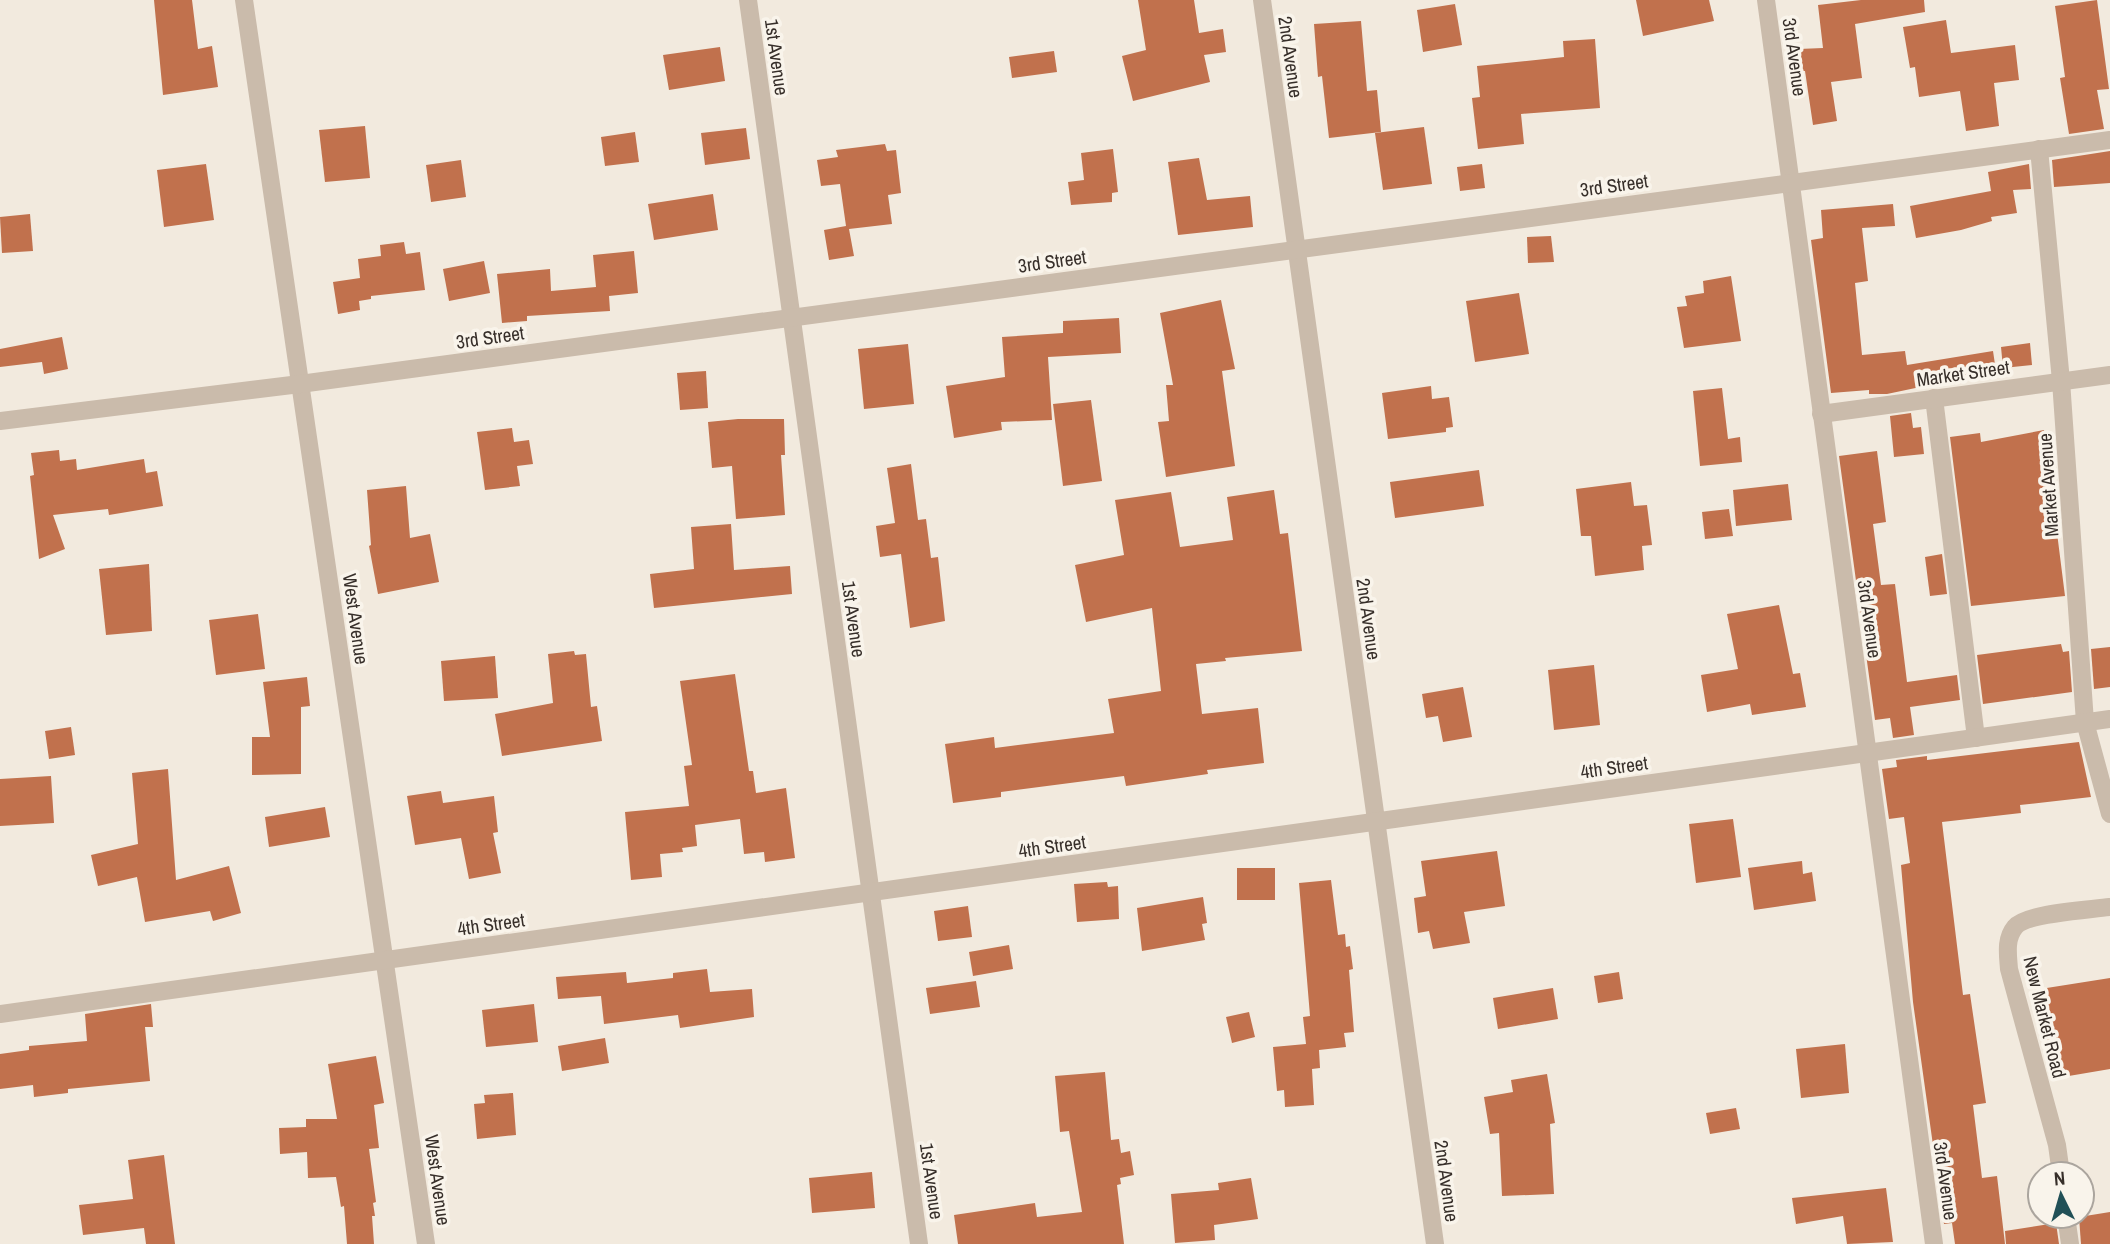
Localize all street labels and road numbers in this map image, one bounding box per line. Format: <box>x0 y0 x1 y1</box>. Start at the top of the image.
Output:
street label: 2nd Avenue <box>1272 15 1310 99</box>
street label: 3rd Avenue <box>1777 16 1813 98</box>
street label: 1st Avenue <box>759 17 795 97</box>
street label: 3rd Street <box>1578 167 1650 203</box>
street label: 3rd Street <box>1016 243 1088 279</box>
street label: 3rd Street <box>454 319 526 355</box>
street label: Market Street <box>1915 354 2012 392</box>
street label: Market Avenue <box>2031 432 2065 538</box>
street label: West Avenue <box>337 572 375 666</box>
street label: 2nd Avenue <box>1350 577 1388 661</box>
street label: 3rd Avenue <box>1852 578 1888 660</box>
street label: 1st Avenue <box>836 579 872 659</box>
street label: 4th Street <box>1579 749 1650 785</box>
street label: 4th Street <box>1017 828 1088 864</box>
street label: 4th Street <box>456 906 527 942</box>
street label: New Market Road <box>2017 953 2073 1081</box>
street label: West Avenue <box>419 1133 457 1227</box>
street label: 2nd Avenue <box>1428 1139 1466 1223</box>
street label: 3rd Avenue <box>1928 1140 1964 1222</box>
street label: 1st Avenue <box>914 1141 950 1221</box>

